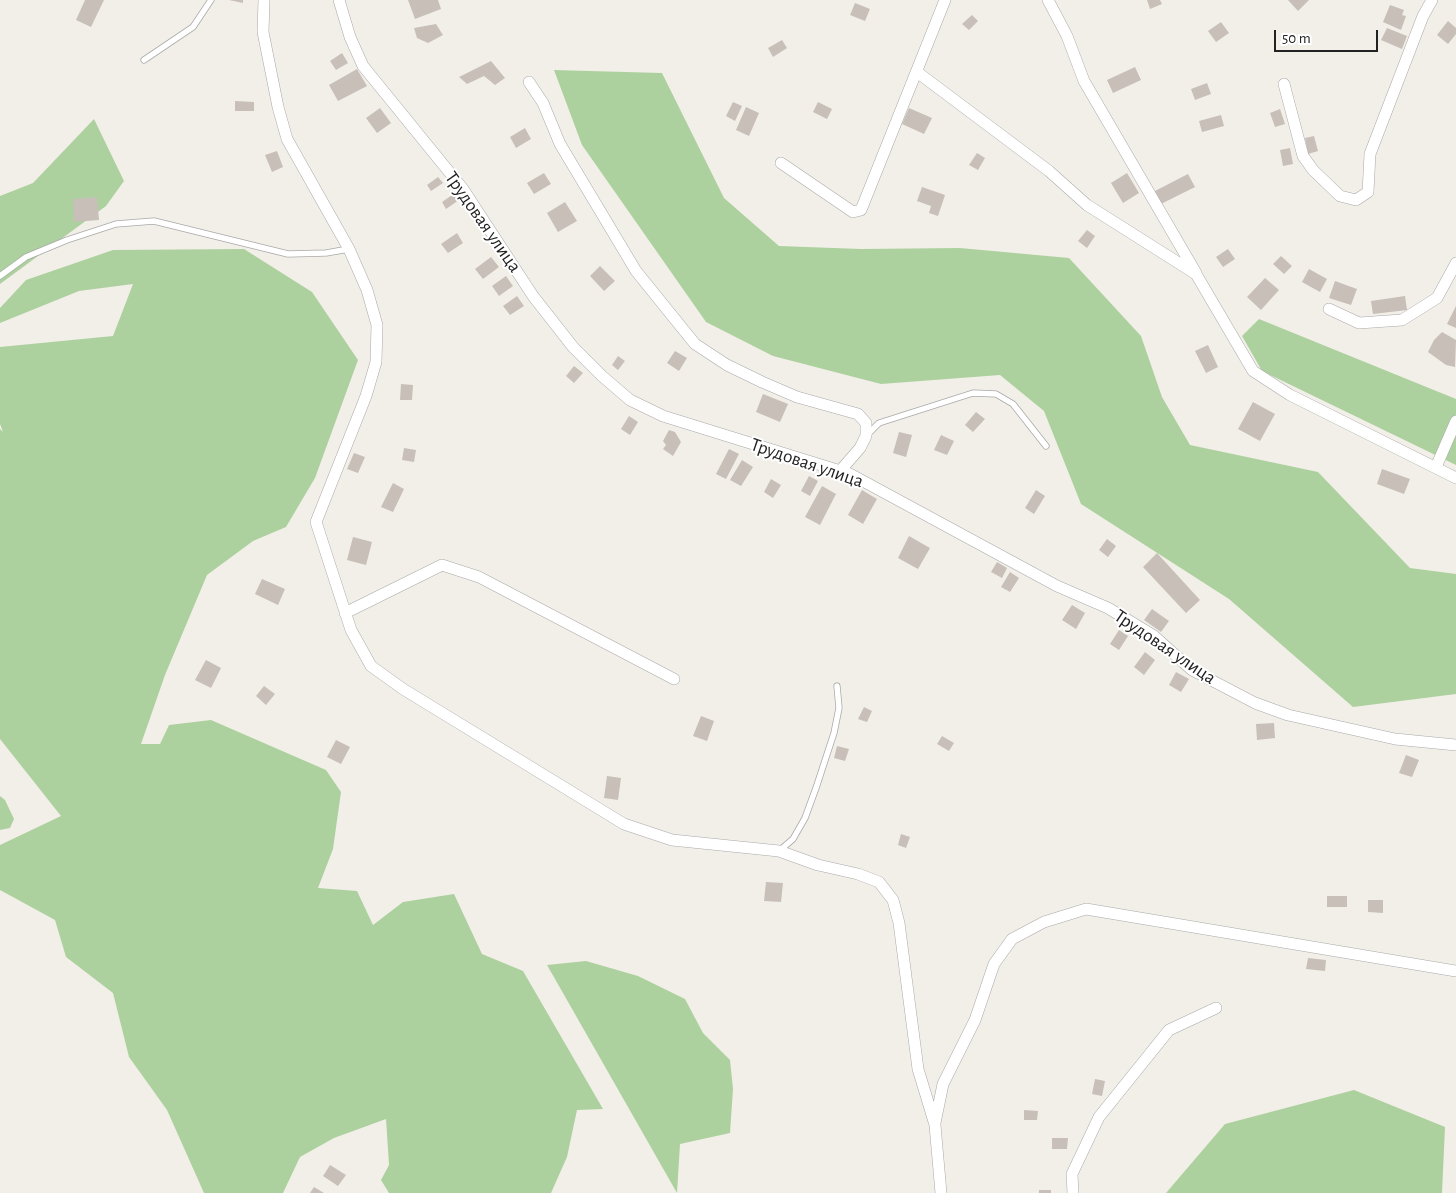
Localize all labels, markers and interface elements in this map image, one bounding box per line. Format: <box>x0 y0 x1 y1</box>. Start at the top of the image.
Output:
scale bar <box>1276 20 1380 52</box>
text: 50 m <box>1282 31 1311 46</box>
street label: Трудовая улица <box>440 167 526 277</box>
street label: Трудовая улица <box>748 433 866 493</box>
street label: Трудовая улица <box>1110 605 1220 689</box>

